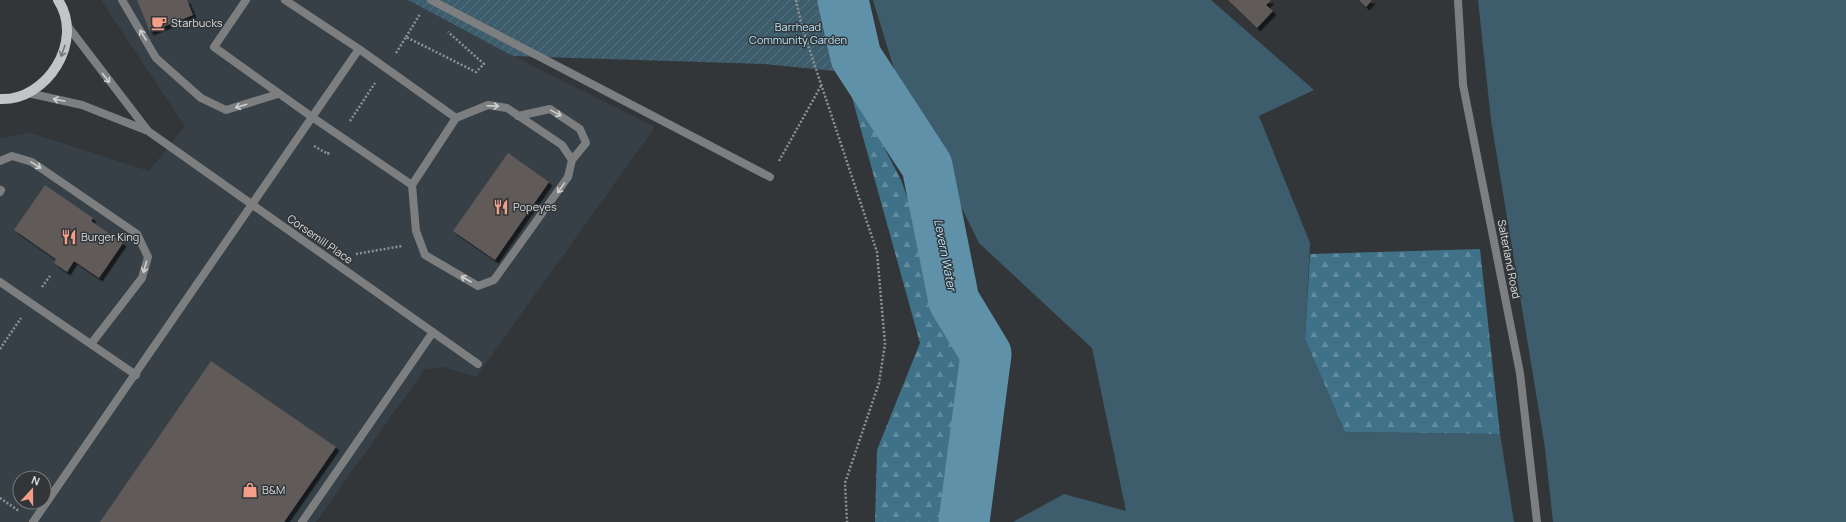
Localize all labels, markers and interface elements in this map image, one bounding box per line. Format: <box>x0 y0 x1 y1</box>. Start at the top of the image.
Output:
cafe icon: Starbucks <box>150 14 168 32</box>
place label: Starbucks <box>171 15 223 30</box>
park label: Barrhead Community Garden <box>749 19 847 47</box>
one-way arrow <box>138 29 146 41</box>
one-way arrow <box>59 44 66 57</box>
one-way arrow <box>102 72 110 83</box>
one-way arrow <box>53 95 66 103</box>
one-way arrow <box>235 102 247 110</box>
one-way arrow <box>486 103 499 110</box>
one-way arrow <box>550 109 562 117</box>
one-way arrow <box>30 161 41 169</box>
one-way arrow <box>556 183 565 194</box>
restaurant icon: Popeyes <box>492 198 510 216</box>
place label: Popeyes <box>513 199 557 214</box>
street label: Corsemill Place <box>284 210 357 267</box>
water label: Levern Water <box>930 218 961 294</box>
street label: Salterland Road <box>1494 218 1524 300</box>
restaurant icon: Burger King <box>60 228 78 246</box>
place label: Burger King <box>81 229 139 244</box>
one-way arrow <box>141 260 148 273</box>
one-way arrow <box>461 275 472 283</box>
north arrow <box>12 470 52 510</box>
text: N <box>29 472 42 489</box>
shop icon: B&M <box>241 481 259 499</box>
place label: B&M <box>262 482 285 497</box>

